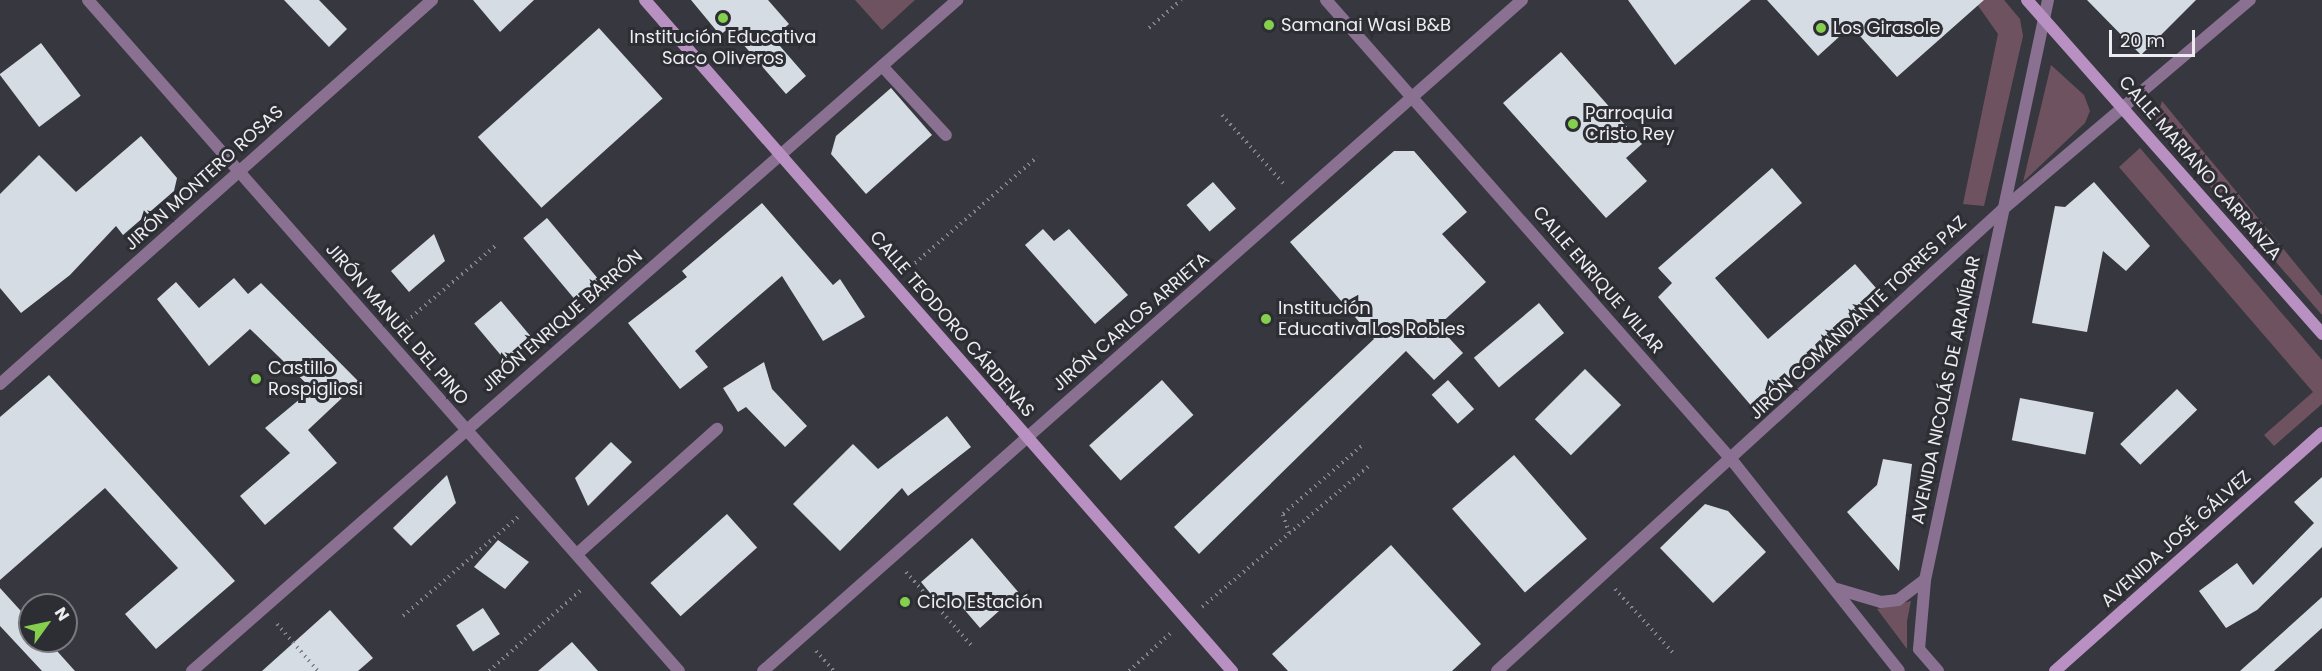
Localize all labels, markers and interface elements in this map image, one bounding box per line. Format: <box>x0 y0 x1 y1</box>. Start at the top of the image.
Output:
marker: Institución Educativa Saco Oliveros <box>716 11 730 25</box>
place label: Samanai Wasi B&B <box>1281 14 1451 36</box>
place label: Los Girasole <box>1833 17 1940 39</box>
marker: Samanai Wasi B&B <box>1262 18 1276 32</box>
scale bar <box>2112 18 2198 56</box>
marker: Los Girasole <box>1814 21 1828 35</box>
place label: Institución Educativa Saco Oliveros <box>630 27 816 70</box>
text: 20 m <box>2120 28 2165 53</box>
street label: CALLE MARIANO CARRANZA <box>2114 72 2286 264</box>
street label: JIRÓN MONTERO ROSAS <box>120 101 288 255</box>
place label: Parroquia Cristo Rey <box>1585 103 1675 146</box>
marker: Parroquia Cristo Rey <box>1566 117 1580 131</box>
street label: CALLE ENRIQUE VILLAR <box>1528 202 1668 358</box>
street label: JIRÓN COMANDANTE TORRES PAZ <box>1745 212 1971 424</box>
street label: CALLE TEODORO CÁRDENAS <box>865 226 1039 422</box>
street label: JIRÓN MANUEL DEL PINO <box>321 239 473 409</box>
street label: JIRÓN ENRIQUE BARRÓN <box>477 245 647 397</box>
street label: JIRÓN CARLOS ARRIETA <box>1048 248 1214 396</box>
street label: AVENIDA NICOLÁS DE ARANÍBAR <box>1907 254 1985 526</box>
place label: Institución Educativa Los Robles <box>1278 298 1465 340</box>
marker: Institución Educativa Los Robles <box>1259 312 1273 326</box>
place label: Castillo Rospigliosi <box>268 358 363 400</box>
marker: Castillo Rospigliosi <box>249 372 263 386</box>
street label: AVENIDA JOSÉ GÁLVEZ <box>2097 466 2255 612</box>
place label: Ciclo Estación <box>917 591 1043 613</box>
north arrow <box>18 593 78 653</box>
marker: Ciclo Estación <box>898 595 912 609</box>
text: N <box>49 603 75 625</box>

